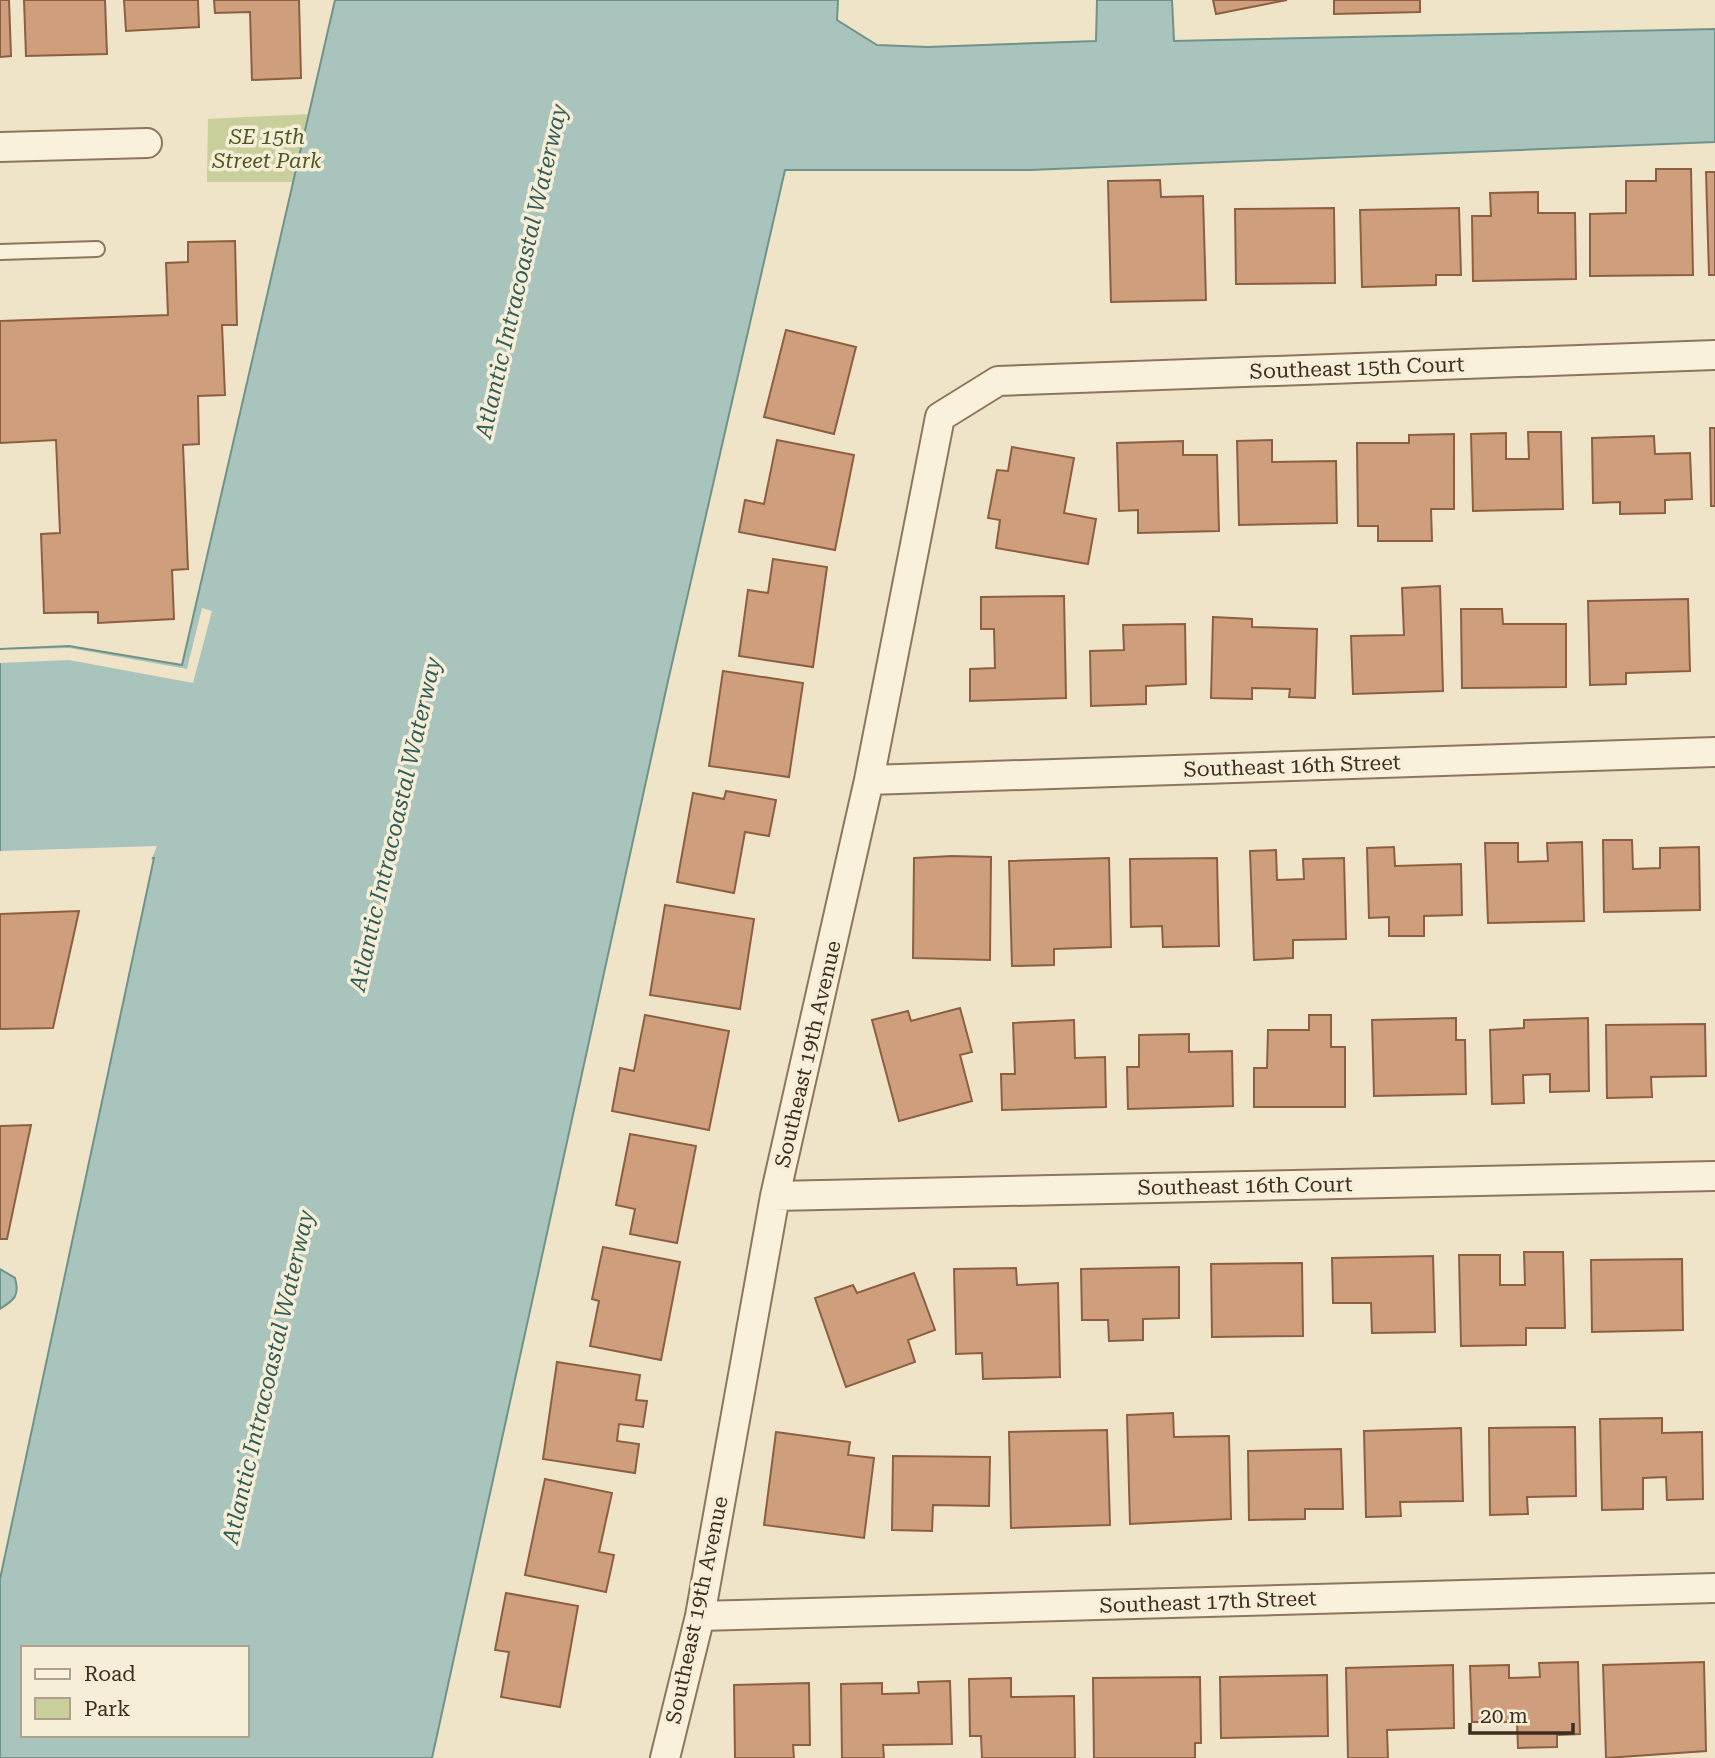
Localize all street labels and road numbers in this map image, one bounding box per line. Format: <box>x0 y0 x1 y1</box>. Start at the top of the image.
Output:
street label: Southeast 15th Court <box>1249 352 1465 384</box>
street label: Southeast 16th Street <box>1183 750 1401 782</box>
street label: Southeast 19th Avenue <box>770 938 846 1170</box>
street label: Southeast 16th Court <box>1137 1172 1353 1200</box>
street label: Southeast 19th Avenue <box>661 1494 733 1726</box>
street label: Southeast 17th Street <box>1099 1586 1317 1618</box>

